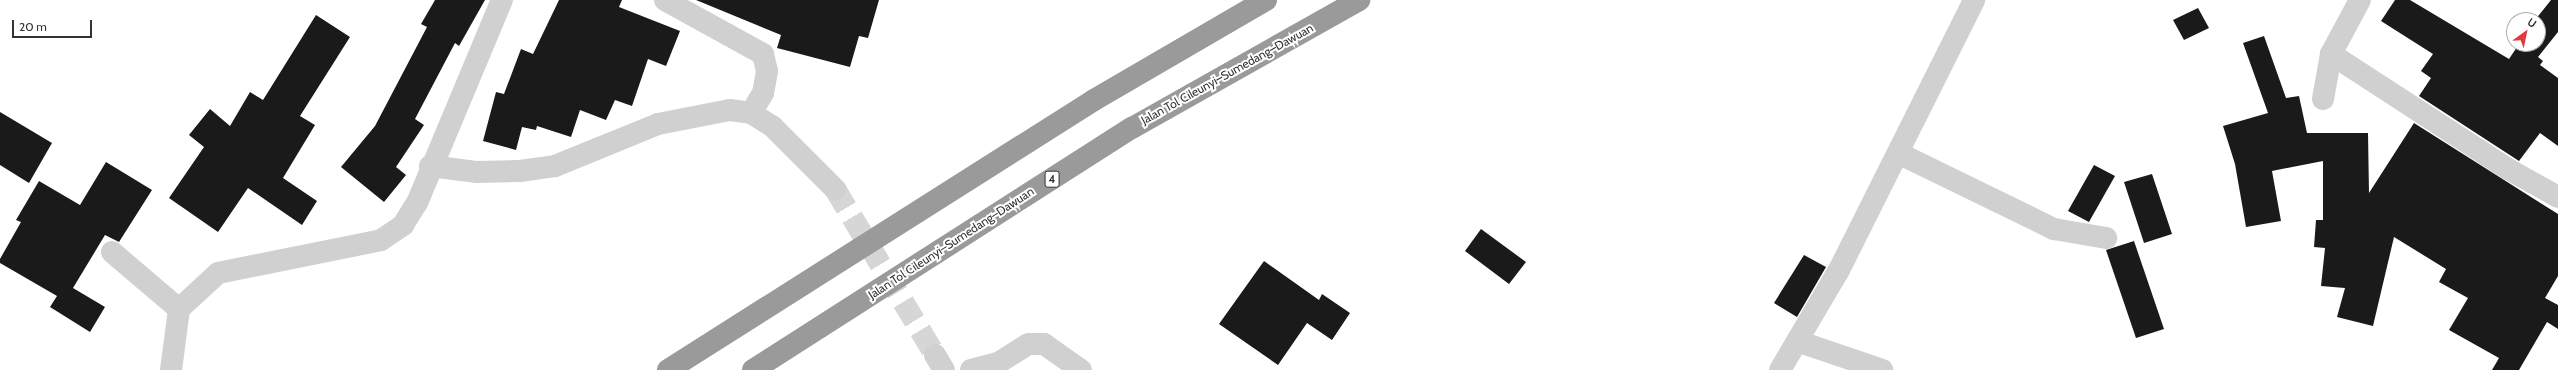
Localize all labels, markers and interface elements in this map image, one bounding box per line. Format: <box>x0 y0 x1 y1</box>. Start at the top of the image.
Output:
scale bar <box>14 12 94 38</box>
north arrow <box>2506 12 2546 52</box>
text: U <box>2525 15 2539 31</box>
text: 20 m <box>19 19 47 34</box>
street label: Jalan Tol Cileunyi–Sumedang–Dawuan <box>1138 21 1316 127</box>
road number: 4 <box>1044 170 1060 188</box>
street label: Jalan Tol Cileunyi–Sumedang–Dawuan <box>866 184 1036 302</box>

